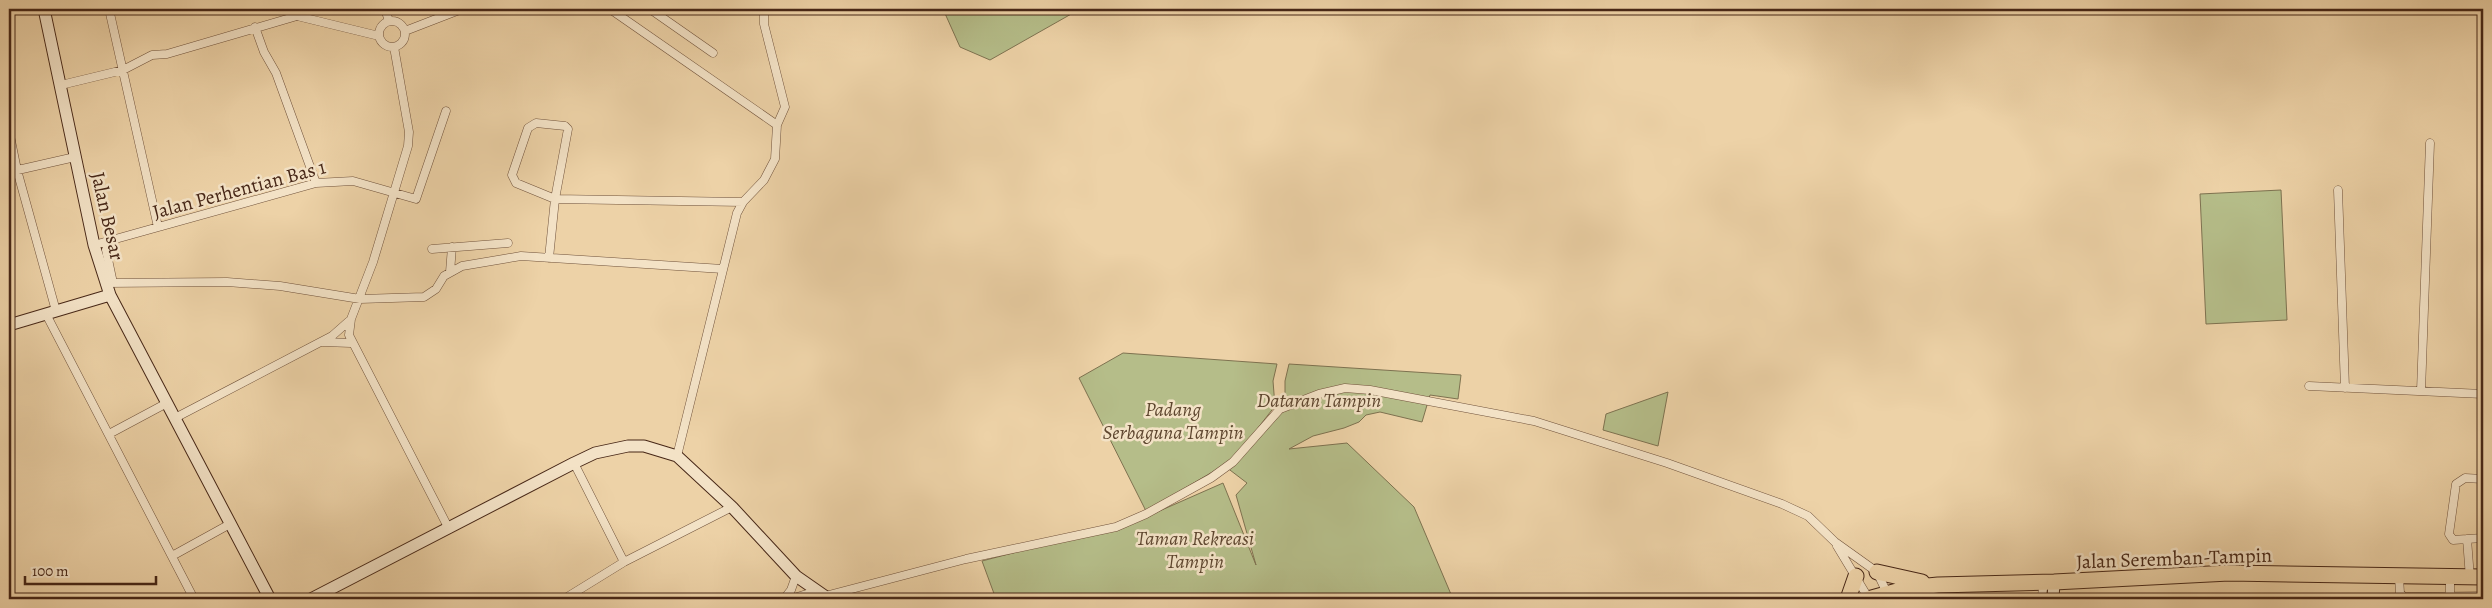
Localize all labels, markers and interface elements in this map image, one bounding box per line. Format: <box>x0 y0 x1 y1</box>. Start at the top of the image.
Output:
street label: Jalan Perhentian Bas 1 <box>150 153 329 226</box>
street label: Jalan Besar <box>84 169 131 263</box>
park label: Dataran Tampin <box>1257 387 1381 414</box>
park label: Padang Serbaguna Tampin <box>1103 396 1244 446</box>
park label: Taman Rekreasi Tampin <box>1136 525 1254 575</box>
street label: Jalan Seremban-Tampin <box>2075 542 2273 575</box>
scale bar <box>25 553 156 585</box>
text: 100 m <box>32 561 69 581</box>

